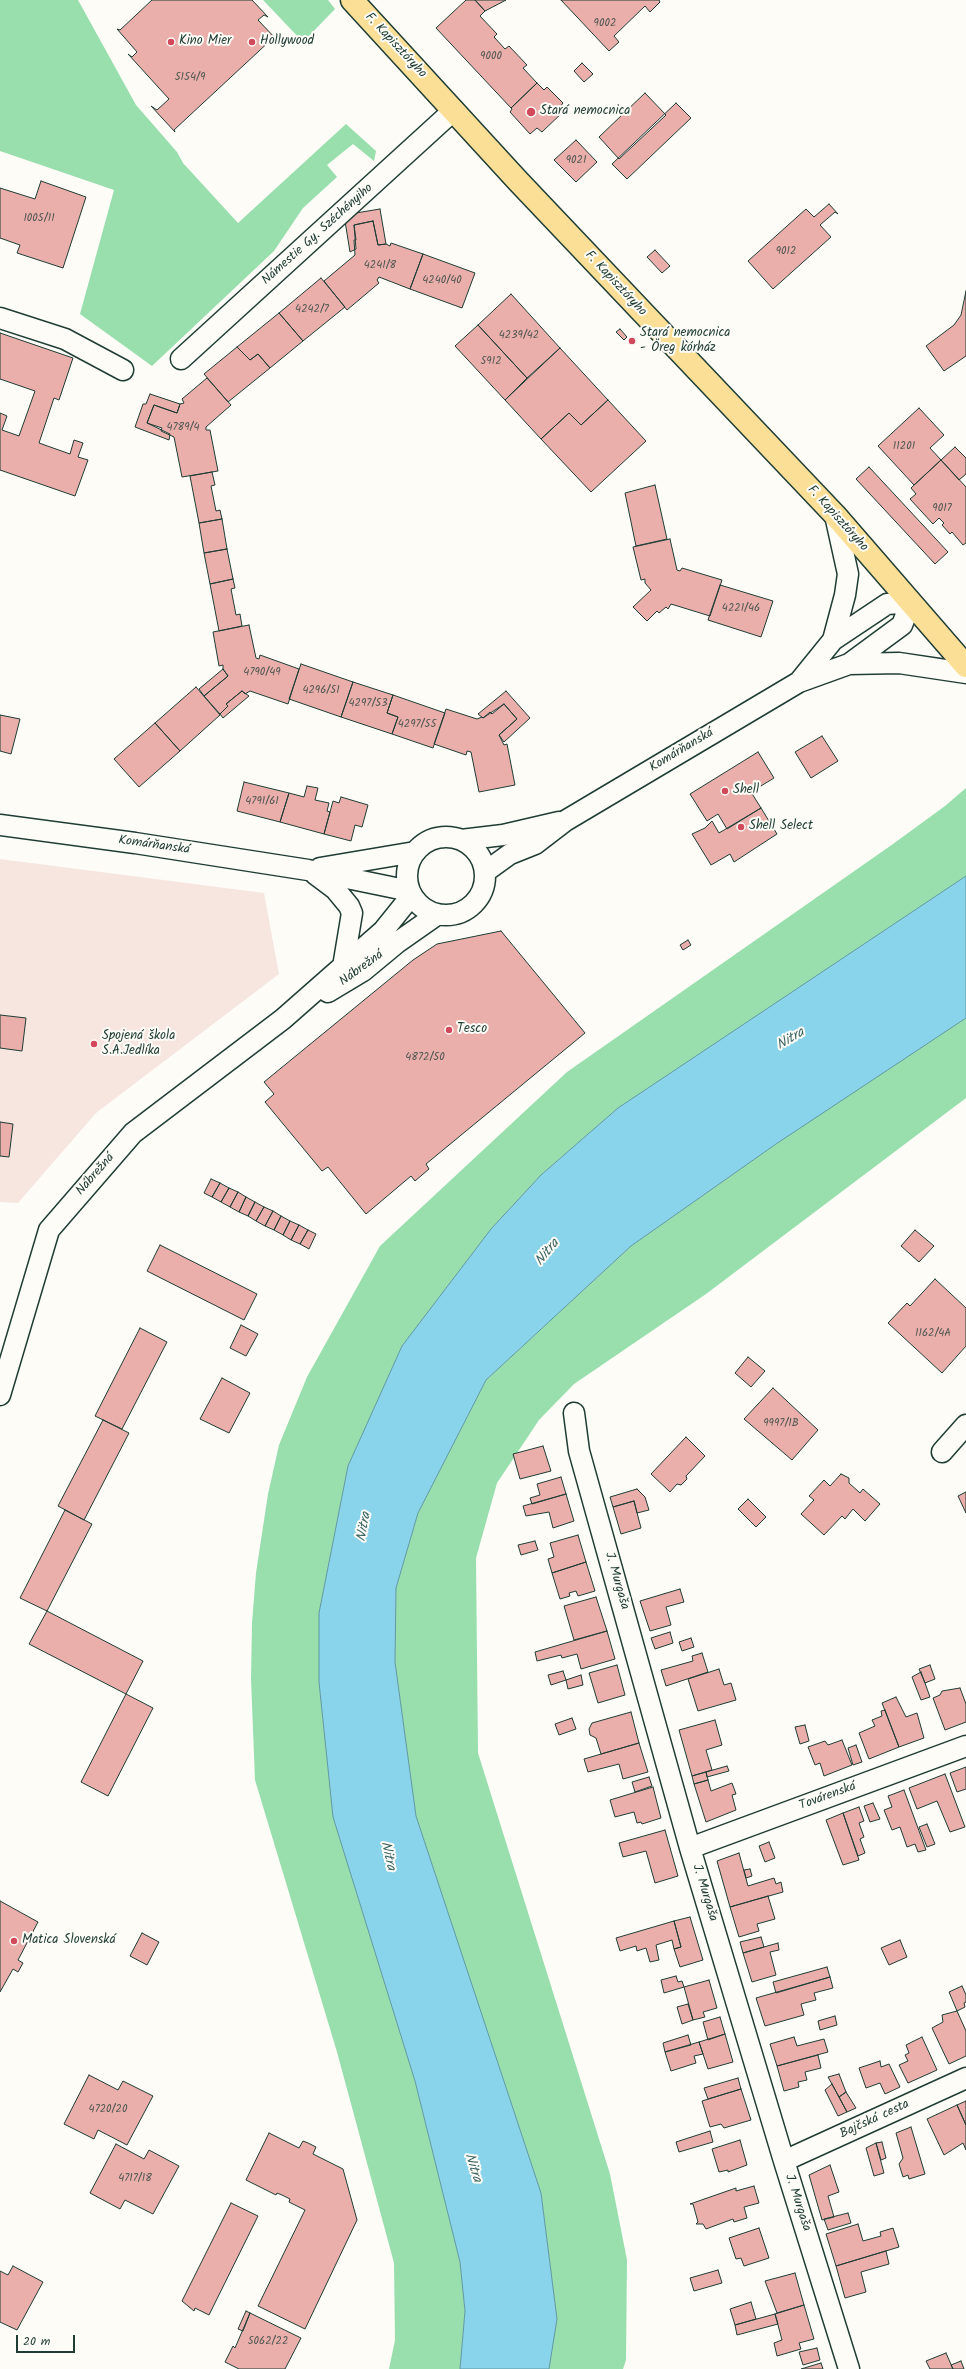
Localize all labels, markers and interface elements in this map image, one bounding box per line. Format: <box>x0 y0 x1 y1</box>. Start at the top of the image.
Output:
street label: F. Kapisztóryho <box>361 10 429 82</box>
house number: 9002 <box>594 17 616 31</box>
place label: Kino Mier <box>179 34 231 50</box>
place label: Hollywood <box>260 34 314 50</box>
marker: Kino Mier <box>166 37 176 47</box>
marker: Hollywood <box>247 37 257 47</box>
house number: 9000 <box>480 50 502 64</box>
house number: 5154/9 <box>175 71 205 85</box>
place label: Stará nemocnica <box>540 104 630 120</box>
marker: Stará nemocnica <box>525 106 537 118</box>
house number: 9021 <box>566 154 586 168</box>
street label: Námestie Gy. Széchényiho <box>259 181 377 289</box>
house number: 1005/11 <box>23 212 55 226</box>
house number: 9012 <box>776 245 796 259</box>
street label: F. Kapisztóryho <box>581 248 649 320</box>
house number: 4241/8 <box>364 259 396 273</box>
house number: 4240/40 <box>422 274 462 288</box>
house number: 4242/7 <box>295 303 329 317</box>
place label: Stará nemocnica - Öreg kórház <box>640 326 730 357</box>
house number: 4239/42 <box>499 329 539 343</box>
marker: Stará nemocnica - Öreg kórház <box>627 336 637 346</box>
house number: 5912 <box>480 355 502 369</box>
house number: 4789/4 <box>166 421 200 435</box>
house number: 11201 <box>893 440 915 454</box>
street label: F. Kapisztóryho <box>803 483 871 555</box>
house number: 9017 <box>932 502 952 516</box>
house number: 4221/46 <box>722 602 760 616</box>
house number: 4790/49 <box>243 666 281 680</box>
house number: 4296/51 <box>302 684 340 698</box>
house number: 4297/53 <box>349 697 387 711</box>
house number: 4297/55 <box>398 718 436 732</box>
street label: Komárňanská <box>647 726 717 776</box>
place label: Shell <box>733 783 759 799</box>
marker: Shell <box>720 786 730 796</box>
house number: 4791/61 <box>245 795 279 809</box>
place label: Shell Select <box>749 819 813 835</box>
marker: Shell Select <box>736 822 746 832</box>
street label: Komárňanská <box>117 833 191 859</box>
street label: Nábrežná <box>337 948 387 990</box>
place label: Tesco <box>457 1022 487 1038</box>
marker: Tesco <box>444 1025 454 1035</box>
water label: Nitra <box>774 1025 808 1055</box>
place label: Spojená škola S.A.Jedlíka <box>102 1029 175 1060</box>
marker: Spojená škola S.A.Jedlíka <box>89 1039 99 1049</box>
house number: 4872/50 <box>405 1051 445 1065</box>
street label: Nábrežná <box>74 1151 118 1199</box>
water label: Nitra <box>532 1236 564 1270</box>
house number: 1162/4A <box>915 1327 951 1341</box>
house number: 9997/1B <box>763 1417 799 1431</box>
water label: Nitra <box>354 1511 376 1543</box>
street label: J. Murgaša <box>600 1550 632 1612</box>
street label: Továrenská <box>797 1780 859 1814</box>
water label: Nitra <box>376 1840 398 1872</box>
street label: J. Murgaša <box>688 1862 720 1924</box>
place label: Matica Slovenská <box>22 1933 116 1949</box>
marker: Matica Slovenská <box>9 1936 19 1946</box>
street label: Bajčská cesta <box>838 2097 912 2143</box>
house number: 4720/20 <box>89 2103 127 2117</box>
water label: Nitra <box>459 2151 485 2185</box>
house number: 4717/18 <box>118 2172 152 2186</box>
street label: J. Murgaša <box>780 2172 814 2234</box>
scale bar <box>18 2327 77 2353</box>
text: 20 m <box>23 2332 50 2351</box>
house number: 5062/22 <box>248 2335 288 2349</box>

